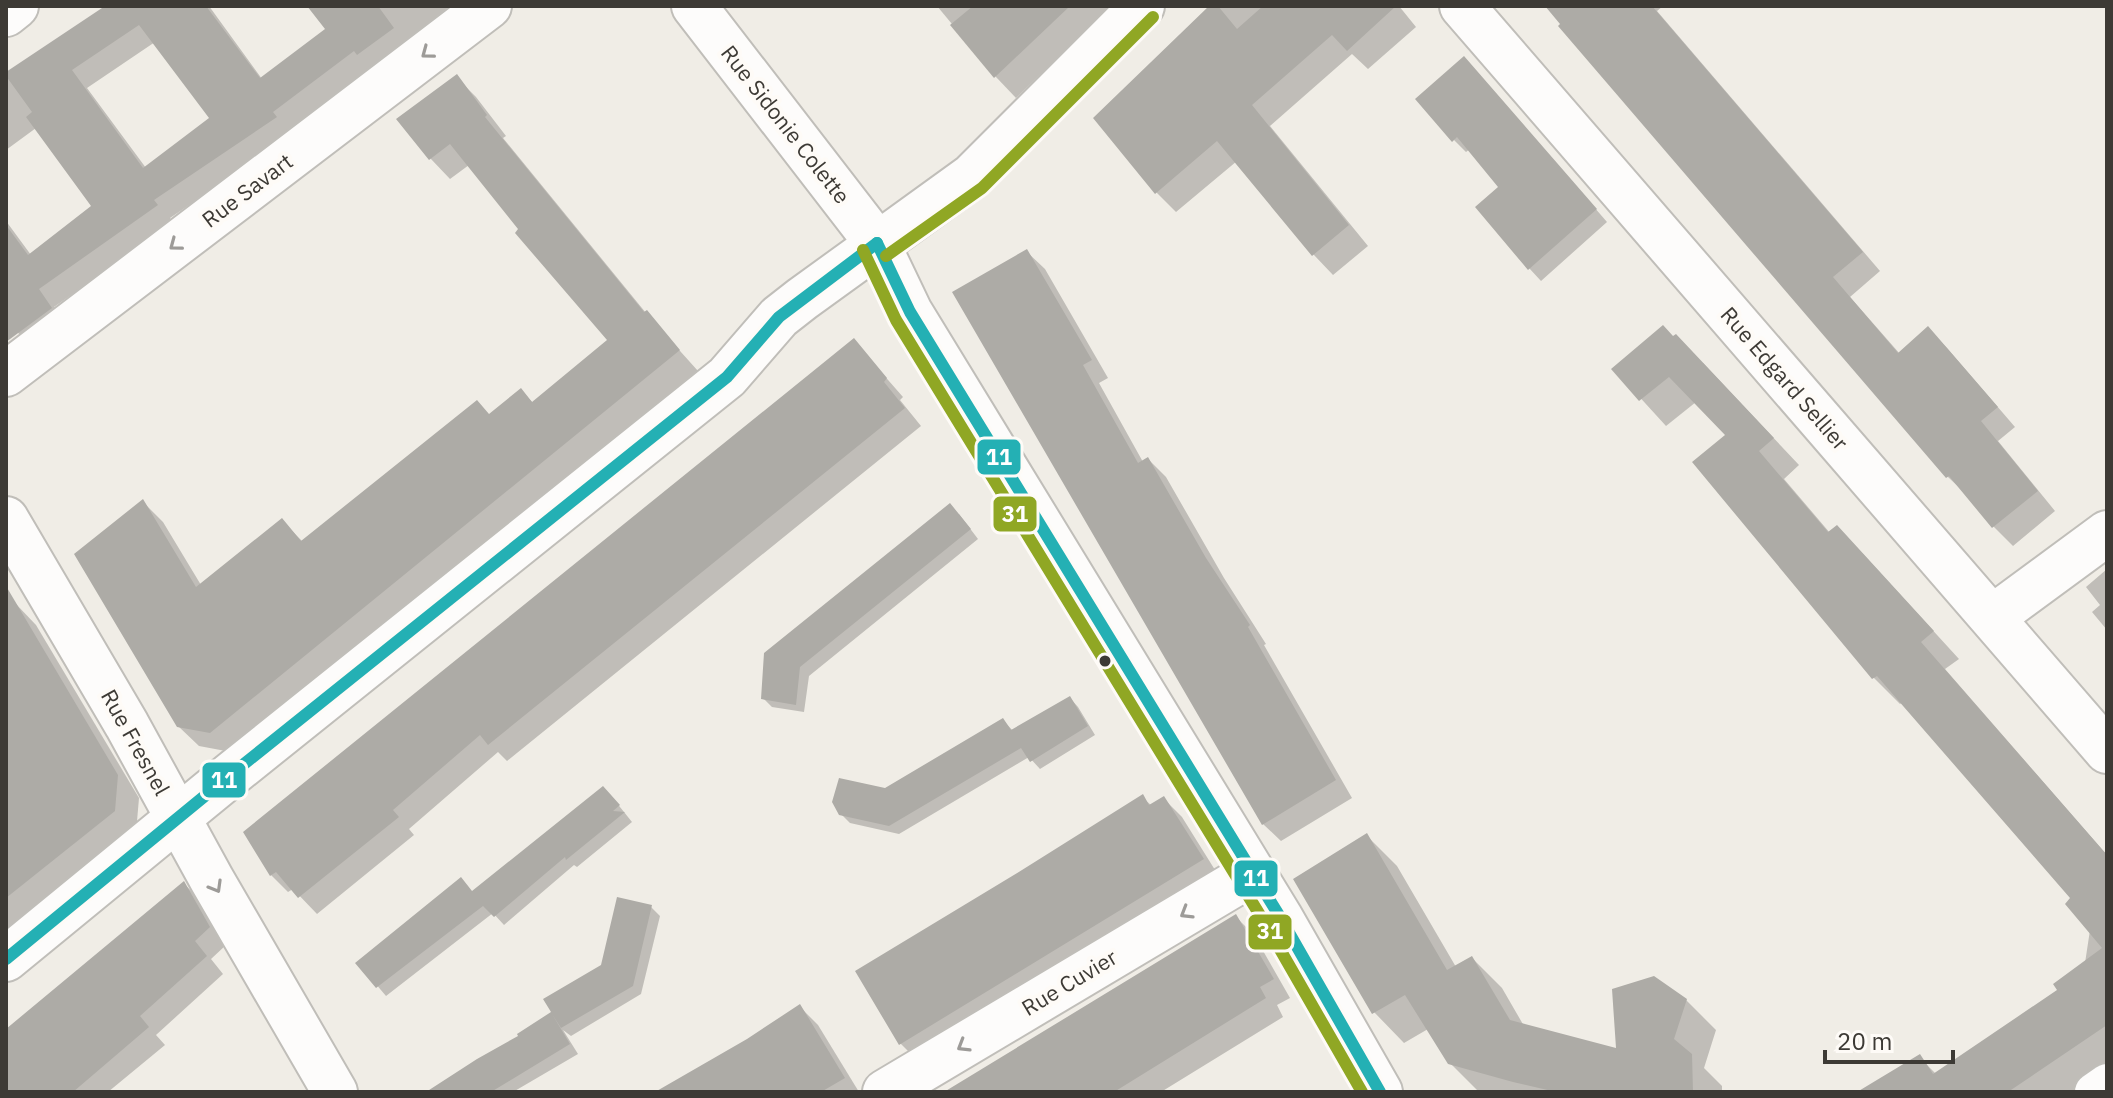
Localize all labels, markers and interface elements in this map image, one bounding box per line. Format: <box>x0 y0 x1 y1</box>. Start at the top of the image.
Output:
street label: Rue Sidonie Colette <box>715 39 857 209</box>
one-way arrow <box>421 44 435 58</box>
street label: Rue Savart <box>196 146 298 234</box>
one-way arrow <box>169 235 184 249</box>
street label: Rue Edgard Sellier <box>1715 300 1855 456</box>
line badge: 11 <box>976 438 1022 476</box>
text: 11 <box>986 442 1012 471</box>
line badge: 31 <box>992 495 1038 533</box>
text: 31 <box>1002 499 1028 528</box>
unlabelled marker <box>1097 653 1113 669</box>
street label: Rue Fresnel <box>95 684 177 800</box>
line badge: 11 <box>201 761 247 799</box>
text: 11 <box>211 765 237 794</box>
line badge: 11 <box>1233 859 1279 898</box>
text: 11 <box>1243 863 1269 892</box>
one-way arrow <box>206 878 222 892</box>
one-way arrow <box>1180 903 1195 918</box>
line badge: 31 <box>1247 913 1293 951</box>
text: 31 <box>1257 916 1283 945</box>
street label: Rue Cuvier <box>1016 942 1122 1022</box>
scale bar <box>1825 1014 1953 1064</box>
text: 20 m <box>1837 1025 1892 1057</box>
one-way arrow <box>957 1036 972 1052</box>

